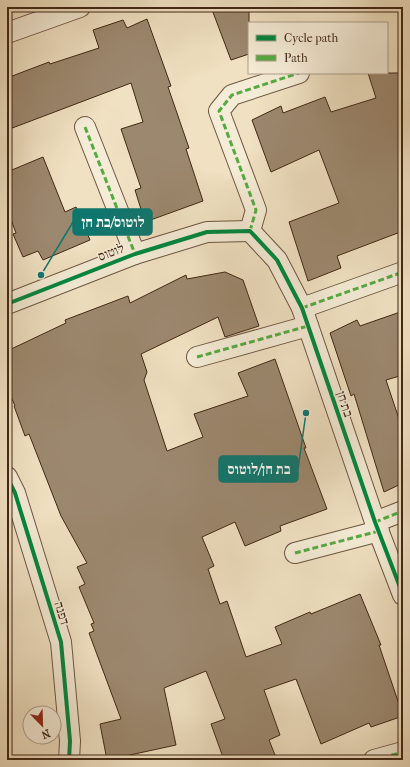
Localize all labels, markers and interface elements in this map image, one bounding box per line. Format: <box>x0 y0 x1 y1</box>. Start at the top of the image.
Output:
legend <box>248 22 388 74</box>
text: Cycle path <box>284 31 339 45</box>
text: Path <box>284 51 308 65</box>
callout: לוטוס/בת חן <box>73 209 152 235</box>
text: לוטוס/בת חן <box>81 214 145 231</box>
street label: לוטוס <box>96 240 126 264</box>
street label: בת חן <box>334 389 356 419</box>
callout: בת חן/לוטוס <box>219 456 298 482</box>
text: בת חן/לוטוס <box>227 461 291 478</box>
street label: דפנה <box>51 599 73 627</box>
north arrow <box>22 705 62 745</box>
text: N <box>39 726 52 742</box>

